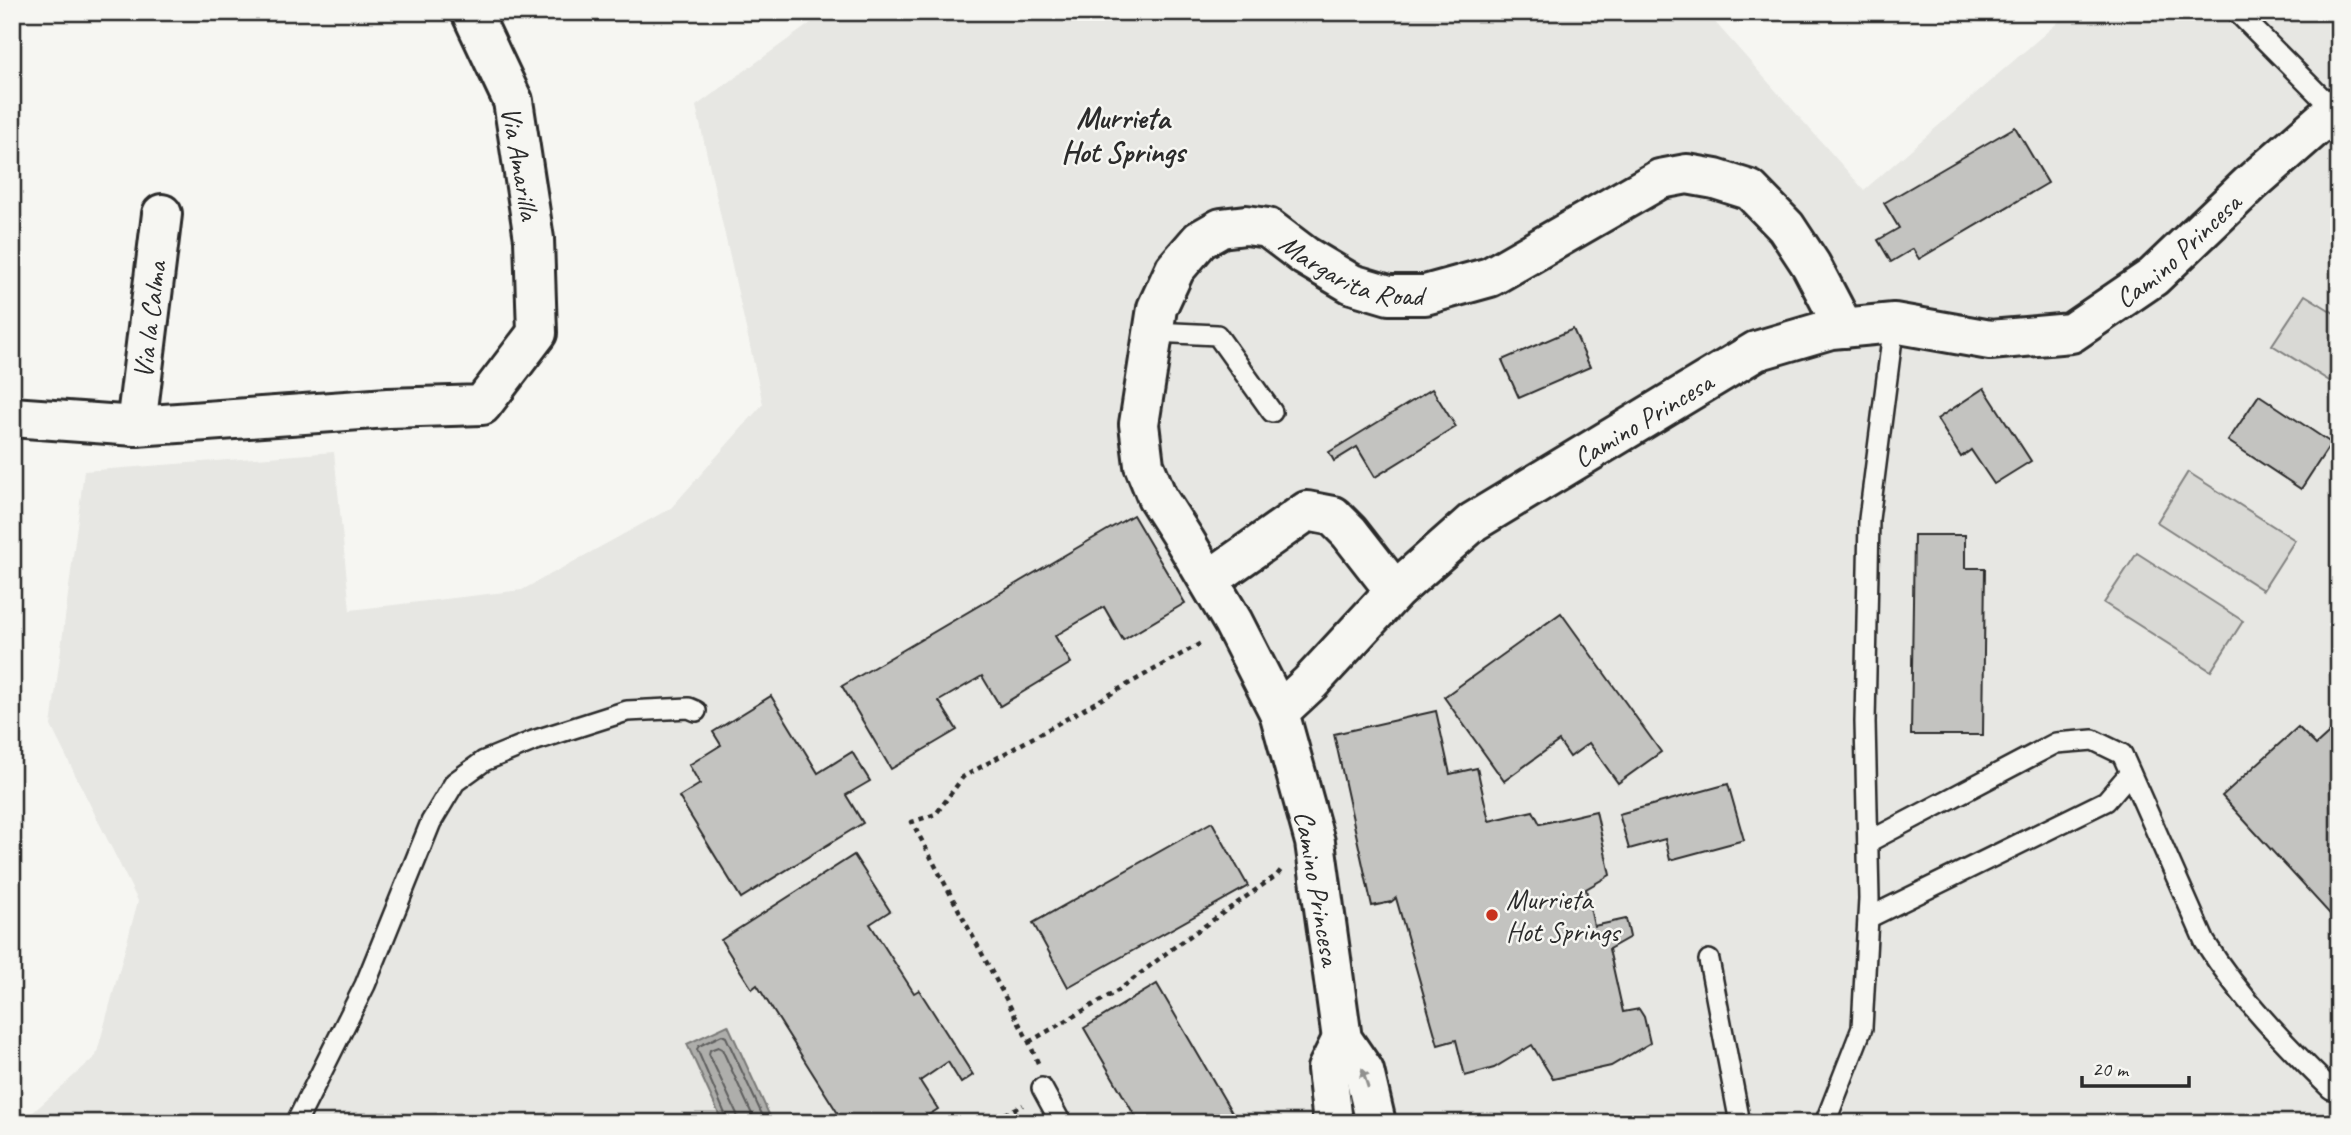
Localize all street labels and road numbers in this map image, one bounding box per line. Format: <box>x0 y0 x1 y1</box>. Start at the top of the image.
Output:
street label: Via Amarilla <box>493 104 548 224</box>
street label: Camino Princesa <box>2108 184 2250 316</box>
street label: Margarita Road <box>1273 226 1427 314</box>
street label: Via la Calma <box>125 258 174 380</box>
street label: Camino Princesa <box>1567 363 1721 475</box>
street label: Camino Princesa <box>1287 808 1349 971</box>

